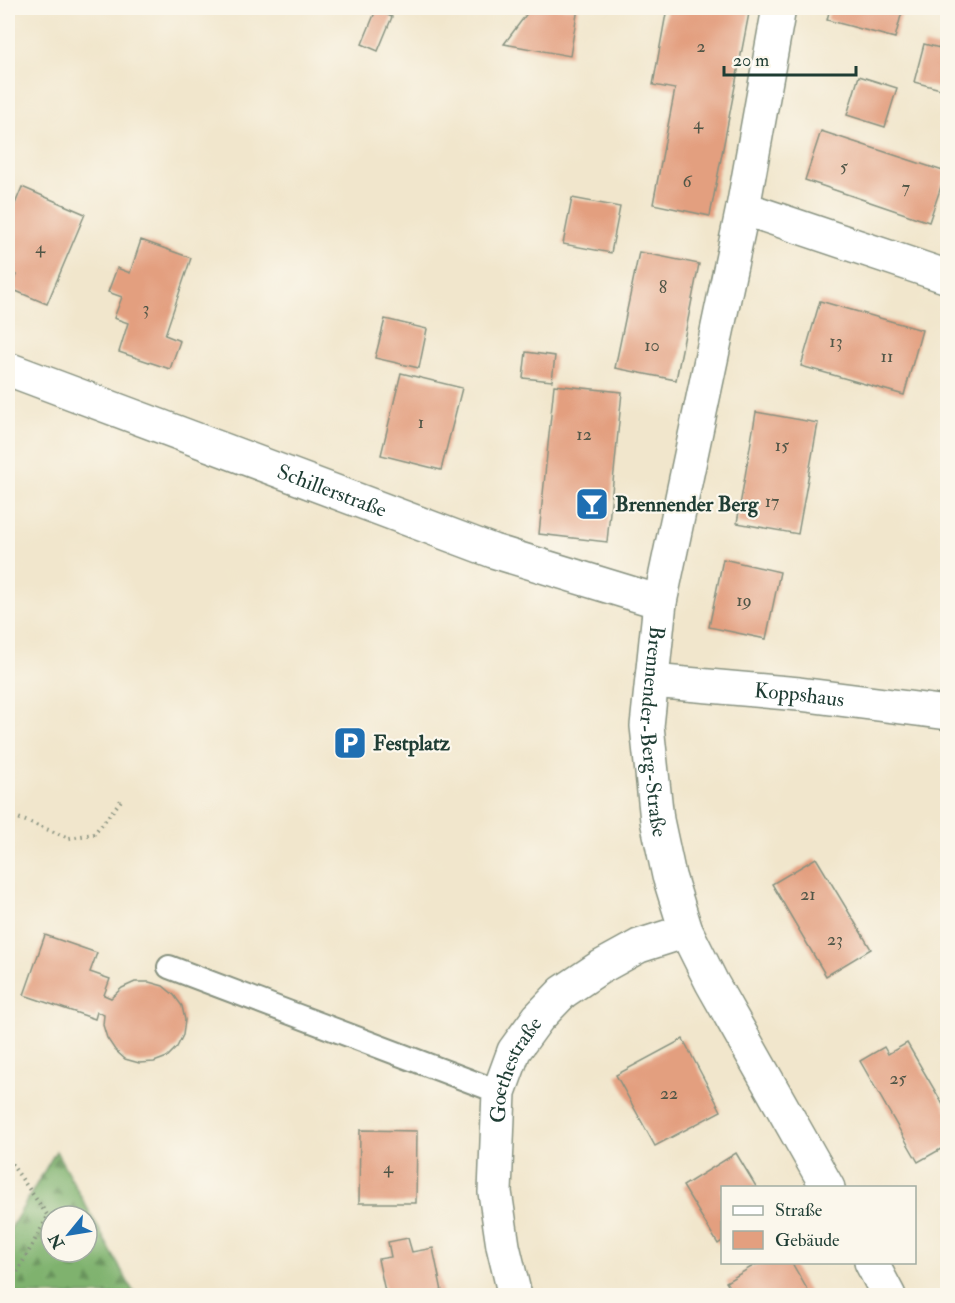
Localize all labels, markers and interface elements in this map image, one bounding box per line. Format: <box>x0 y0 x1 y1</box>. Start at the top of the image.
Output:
house number: 2 <box>696 35 706 58</box>
scale bar <box>724 39 856 77</box>
text: 20 m <box>733 49 769 72</box>
house number: 4 <box>693 112 704 135</box>
house number: 5 <box>840 155 848 178</box>
house number: 6 <box>682 170 692 193</box>
house number: 7 <box>902 176 910 199</box>
house number: 4 <box>35 236 46 259</box>
house number: 8 <box>659 276 667 299</box>
house number: 3 <box>143 297 149 320</box>
house number: 13 <box>829 330 843 353</box>
house number: 10 <box>644 334 660 357</box>
house number: 11 <box>881 345 893 368</box>
house number: 1 <box>418 411 424 434</box>
house number: 12 <box>576 423 592 446</box>
house number: 15 <box>775 434 789 457</box>
street label: Schillerstraße <box>274 458 391 523</box>
bar icon: Brennender Berg <box>574 486 610 522</box>
house number: 17 <box>765 490 779 513</box>
place label: Brennender Berg <box>615 491 759 518</box>
house number: 19 <box>736 589 752 612</box>
street label: Brennender-Berg-Straße <box>633 625 674 840</box>
street label: Koppshaus <box>753 677 846 713</box>
parking icon: Festplatz <box>332 725 368 761</box>
place label: Festplatz <box>373 730 451 757</box>
house number: 21 <box>800 883 816 906</box>
house number: 23 <box>827 928 843 951</box>
street label: Goethestraße <box>484 1011 548 1123</box>
house number: 25 <box>890 1067 907 1090</box>
house number: 22 <box>660 1082 678 1105</box>
house number: 4 <box>383 1156 394 1179</box>
legend <box>721 1186 916 1264</box>
text: Straße <box>775 1199 823 1222</box>
north arrow <box>39 1204 99 1264</box>
text: N <box>44 1229 70 1253</box>
text: Gebäude <box>775 1229 840 1252</box>

